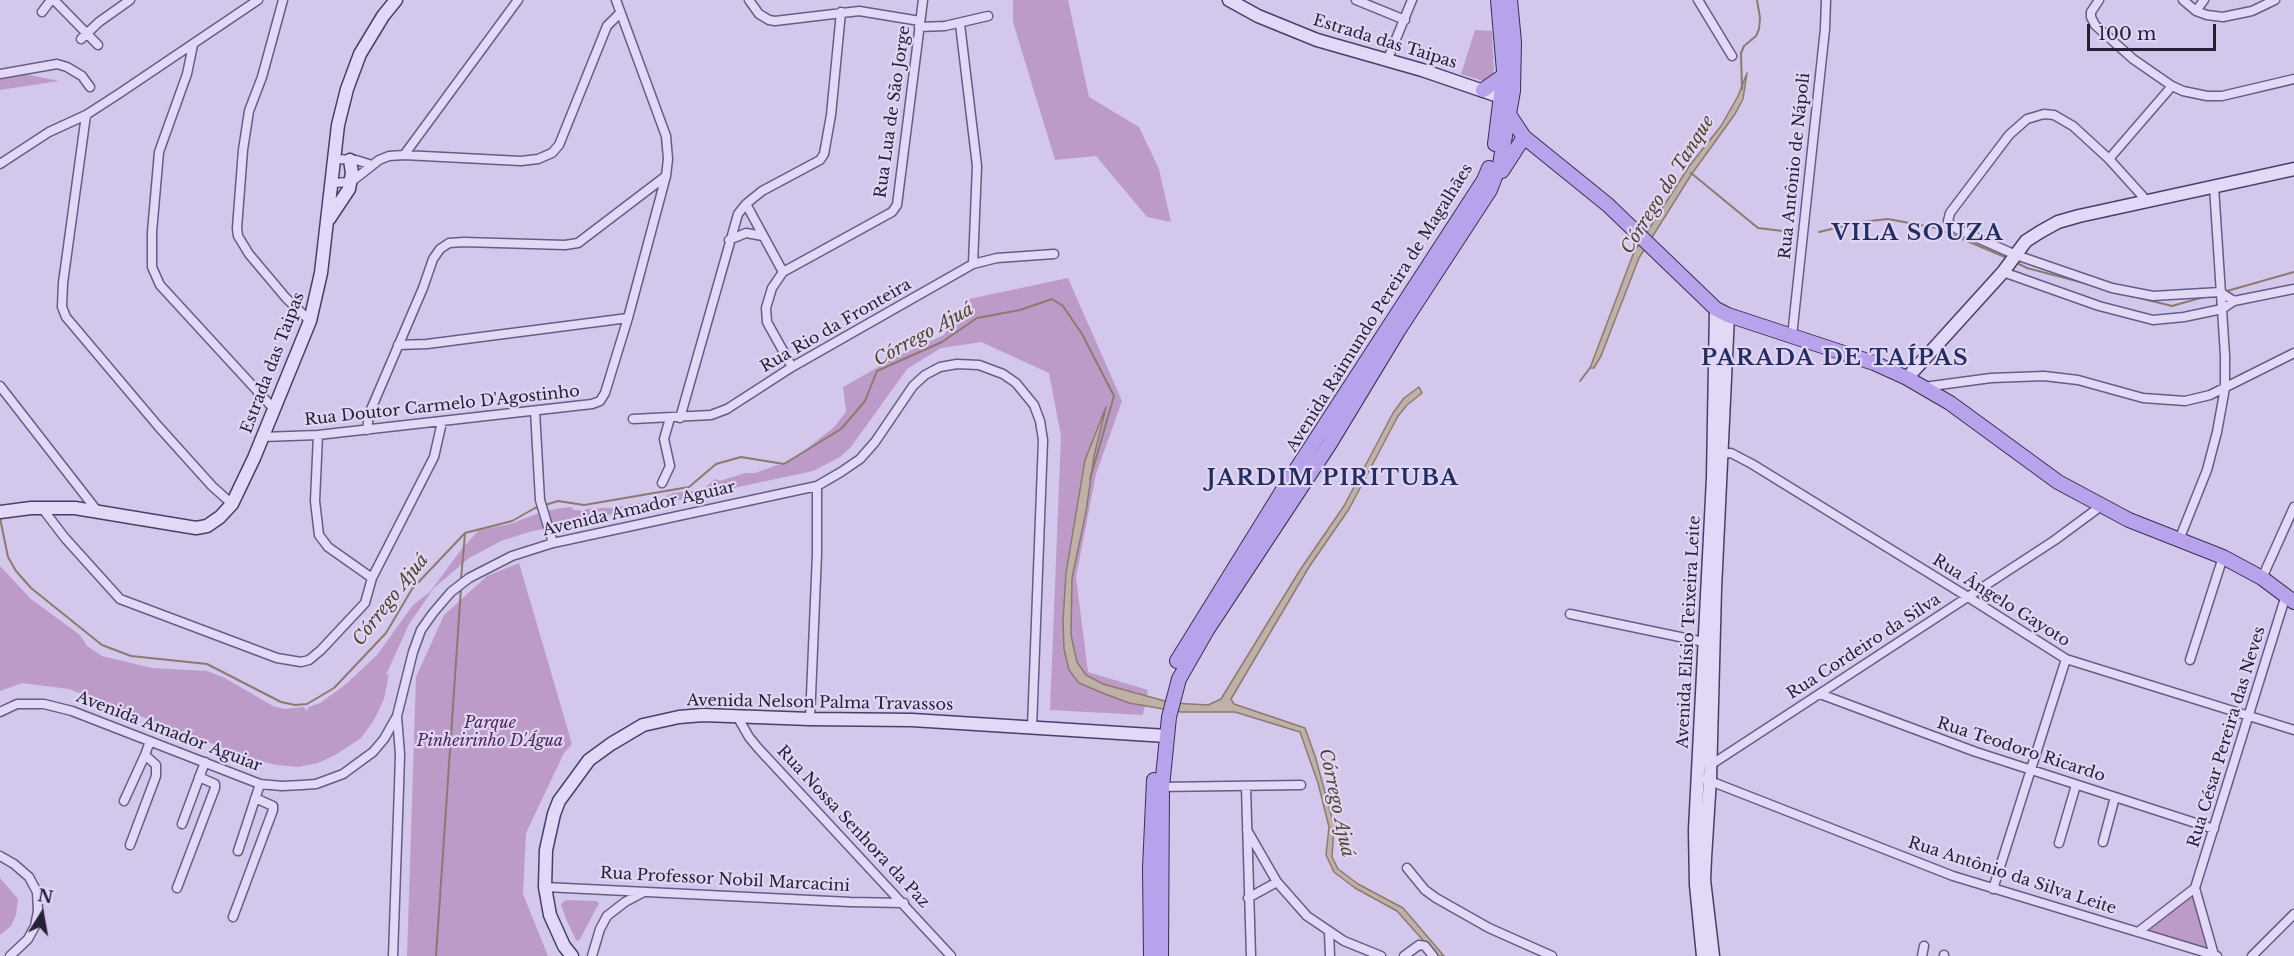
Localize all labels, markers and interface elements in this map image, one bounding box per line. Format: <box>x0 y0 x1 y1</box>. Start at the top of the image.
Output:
street label: Estrada das Taipas <box>1311 11 1459 73</box>
scale bar <box>2090 12 2219 50</box>
text: 100 m <box>2098 23 2156 45</box>
street label: Rua Lua de São Jorge <box>871 24 915 200</box>
street label: Rua Antônio de Nápoli <box>1776 72 1814 260</box>
water label: Córrego do Tanque <box>1617 112 1719 258</box>
street label: Avenida Raimundo Pereira de Magalhães <box>1283 160 1477 456</box>
district label: VILA SOUZA <box>1832 221 2004 247</box>
street label: Rua Rio da Fronteira <box>757 275 915 377</box>
street label: Estrada das Taipas <box>237 290 309 436</box>
water label: Córrego Ajuá <box>870 299 978 371</box>
district label: PARADA DE TAÍPAS <box>1701 346 1969 372</box>
street label: Rua Doutor Carmelo D'Agostinho <box>303 382 581 430</box>
district label: JARDIM PIRITUBA <box>1207 466 1459 492</box>
street label: Avenida Amador Aguiar <box>541 477 737 541</box>
street label: Avenida Elísio Teixeira Leite <box>1673 515 1705 749</box>
water label: Córrego Ajuá <box>348 550 434 650</box>
street label: Rua Ângelo Gayoto <box>1929 551 2073 651</box>
street label: Rua Cordeiro da Silva <box>1784 590 1944 704</box>
street label: Rua César Pereira das Neves <box>2184 624 2270 850</box>
street label: Avenida Amador Aguiar <box>73 688 265 776</box>
street label: Avenida Nelson Palma Travassos <box>687 691 953 715</box>
park label: Parque Pinheirinho D'Água <box>417 713 563 751</box>
street label: Rua Teodoro Ricardo <box>1935 714 2107 786</box>
street label: Rua Nossa Senhora da Paz <box>773 742 933 912</box>
water label: Córrego Ajuá <box>1314 747 1358 859</box>
street label: Rua Antônio da Silva Leite <box>1905 833 2119 919</box>
street label: Rua Professor Nobil Marcacini <box>600 864 850 896</box>
north arrow <box>12 884 72 944</box>
text: N <box>36 885 55 908</box>

